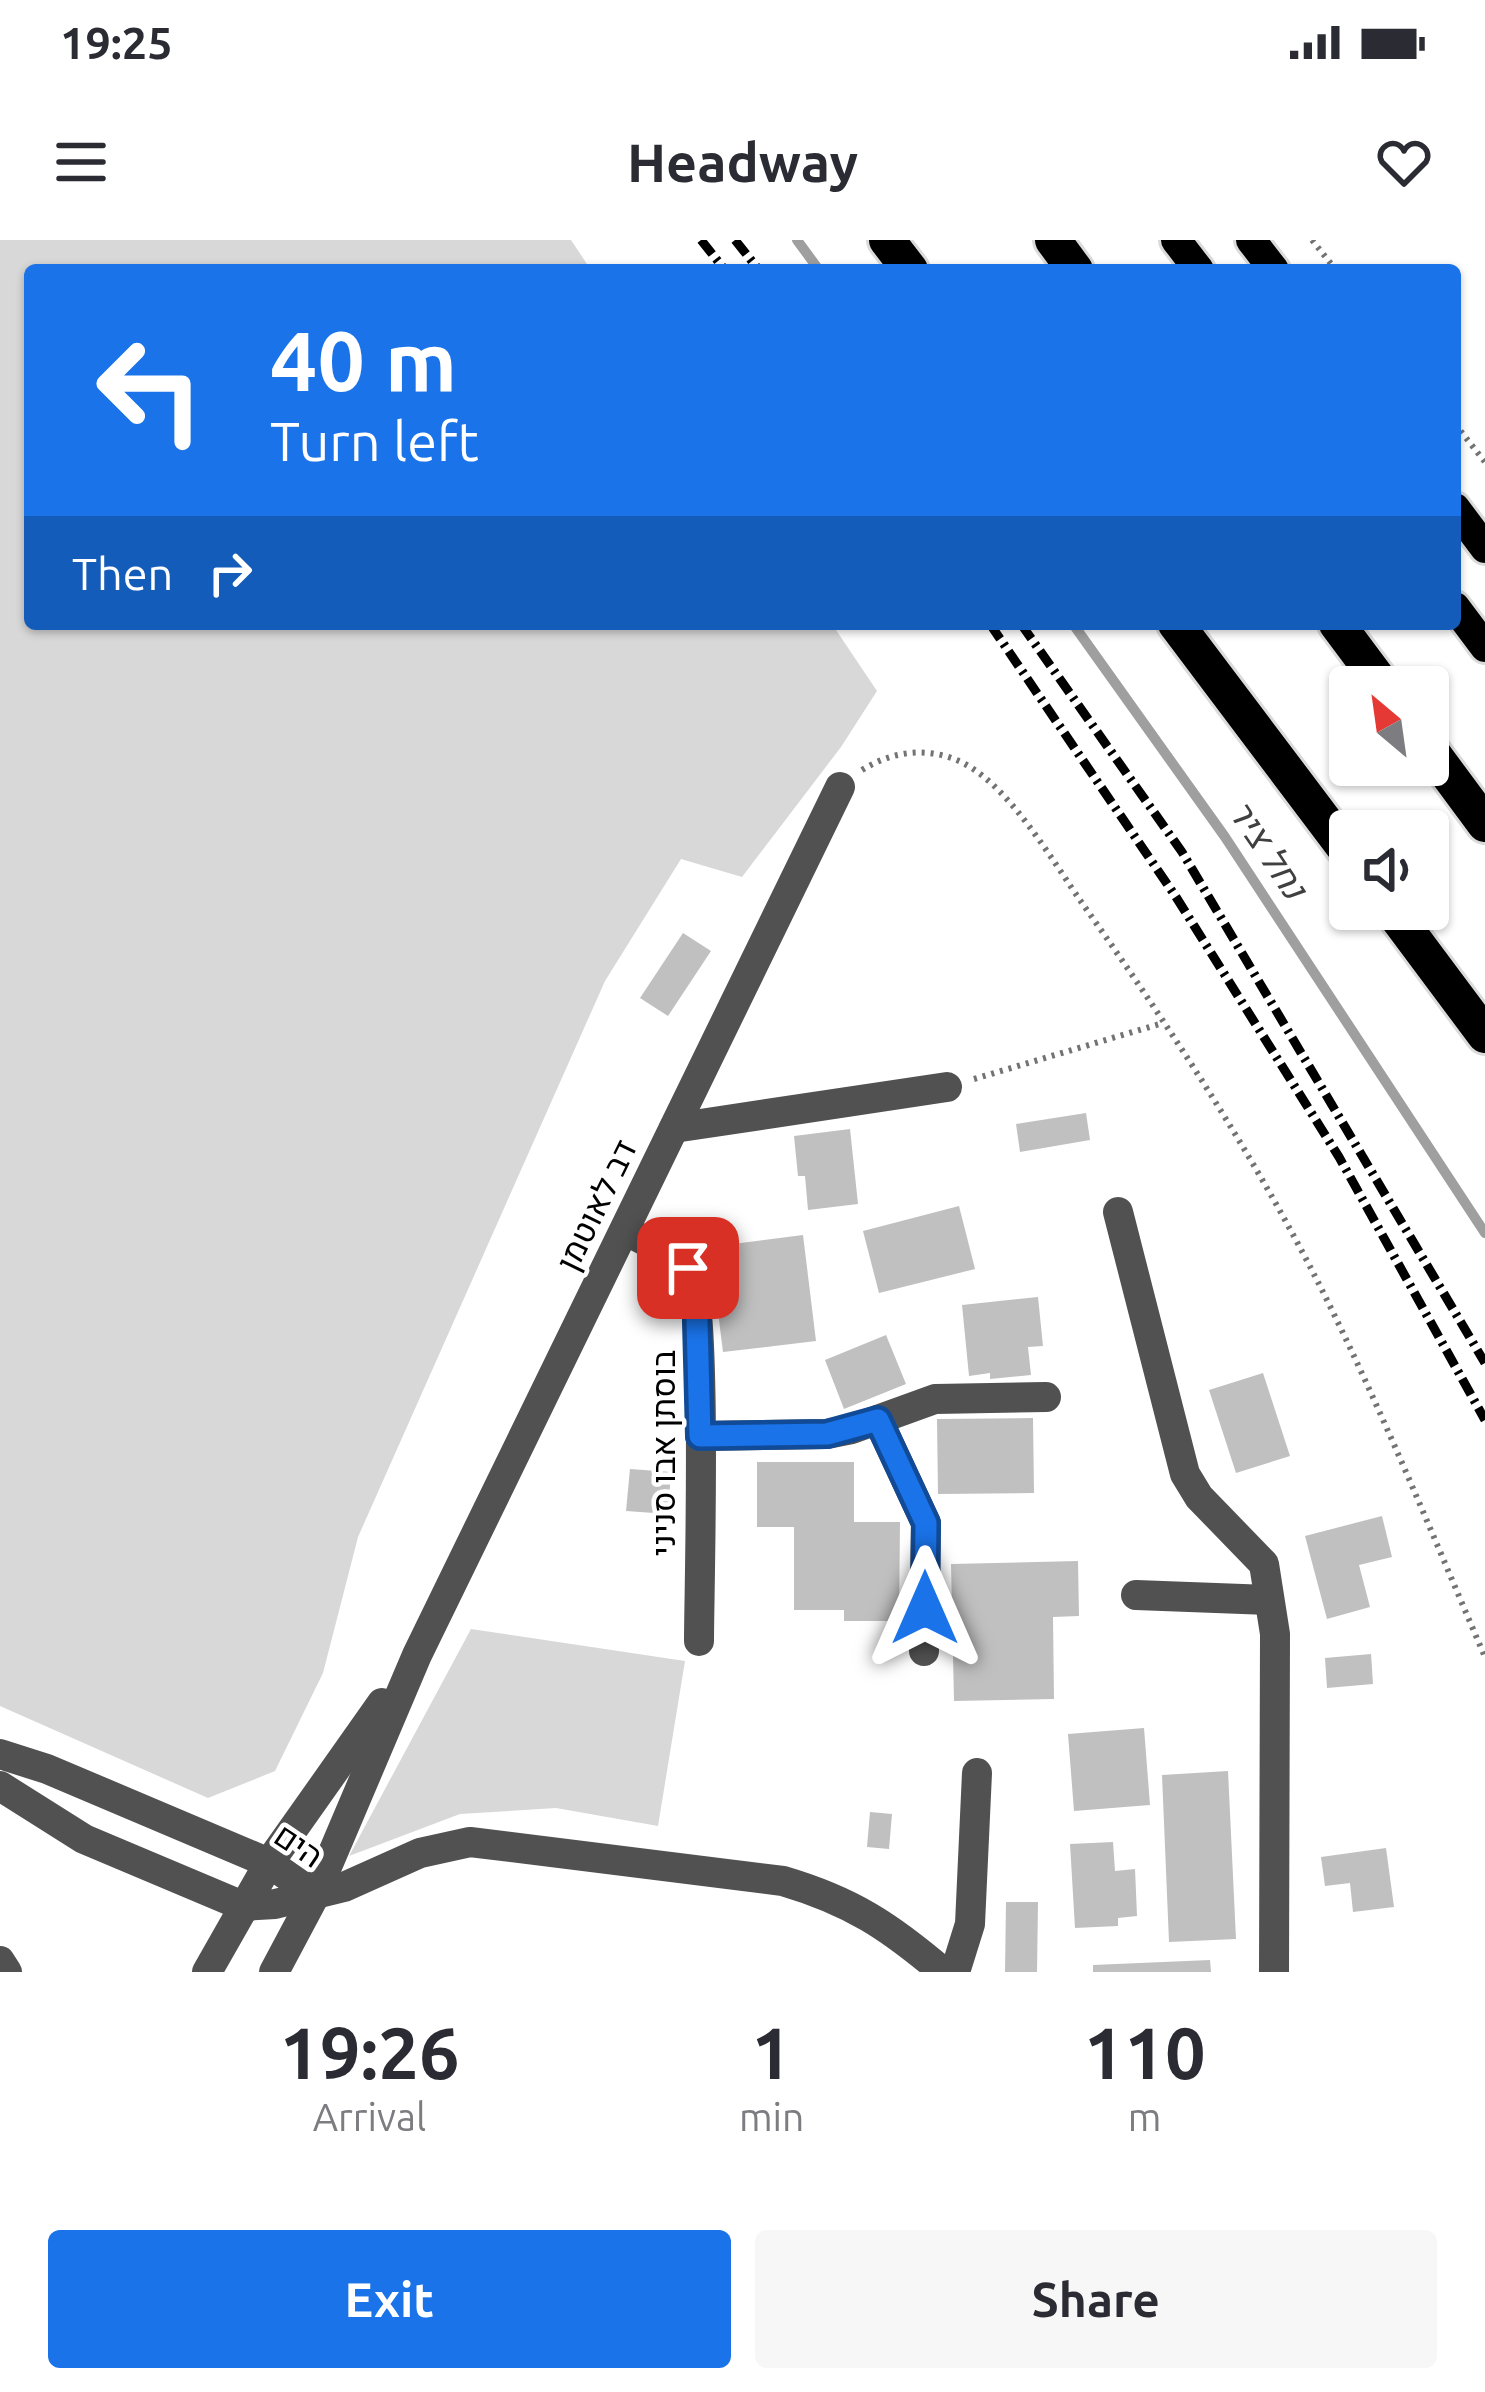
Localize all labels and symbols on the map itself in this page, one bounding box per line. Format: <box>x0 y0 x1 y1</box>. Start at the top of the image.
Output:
north arrow <box>1329 666 1449 786</box>
water label: נחל ציר <box>1221 792 1318 908</box>
street label: דב לאוטמן <box>548 1133 644 1277</box>
pin <box>637 1217 739 1319</box>
street label: בוסתן אבו סניני <box>644 1350 682 1556</box>
position arrow <box>862 1545 988 1671</box>
street label: הים <box>268 1815 330 1874</box>

